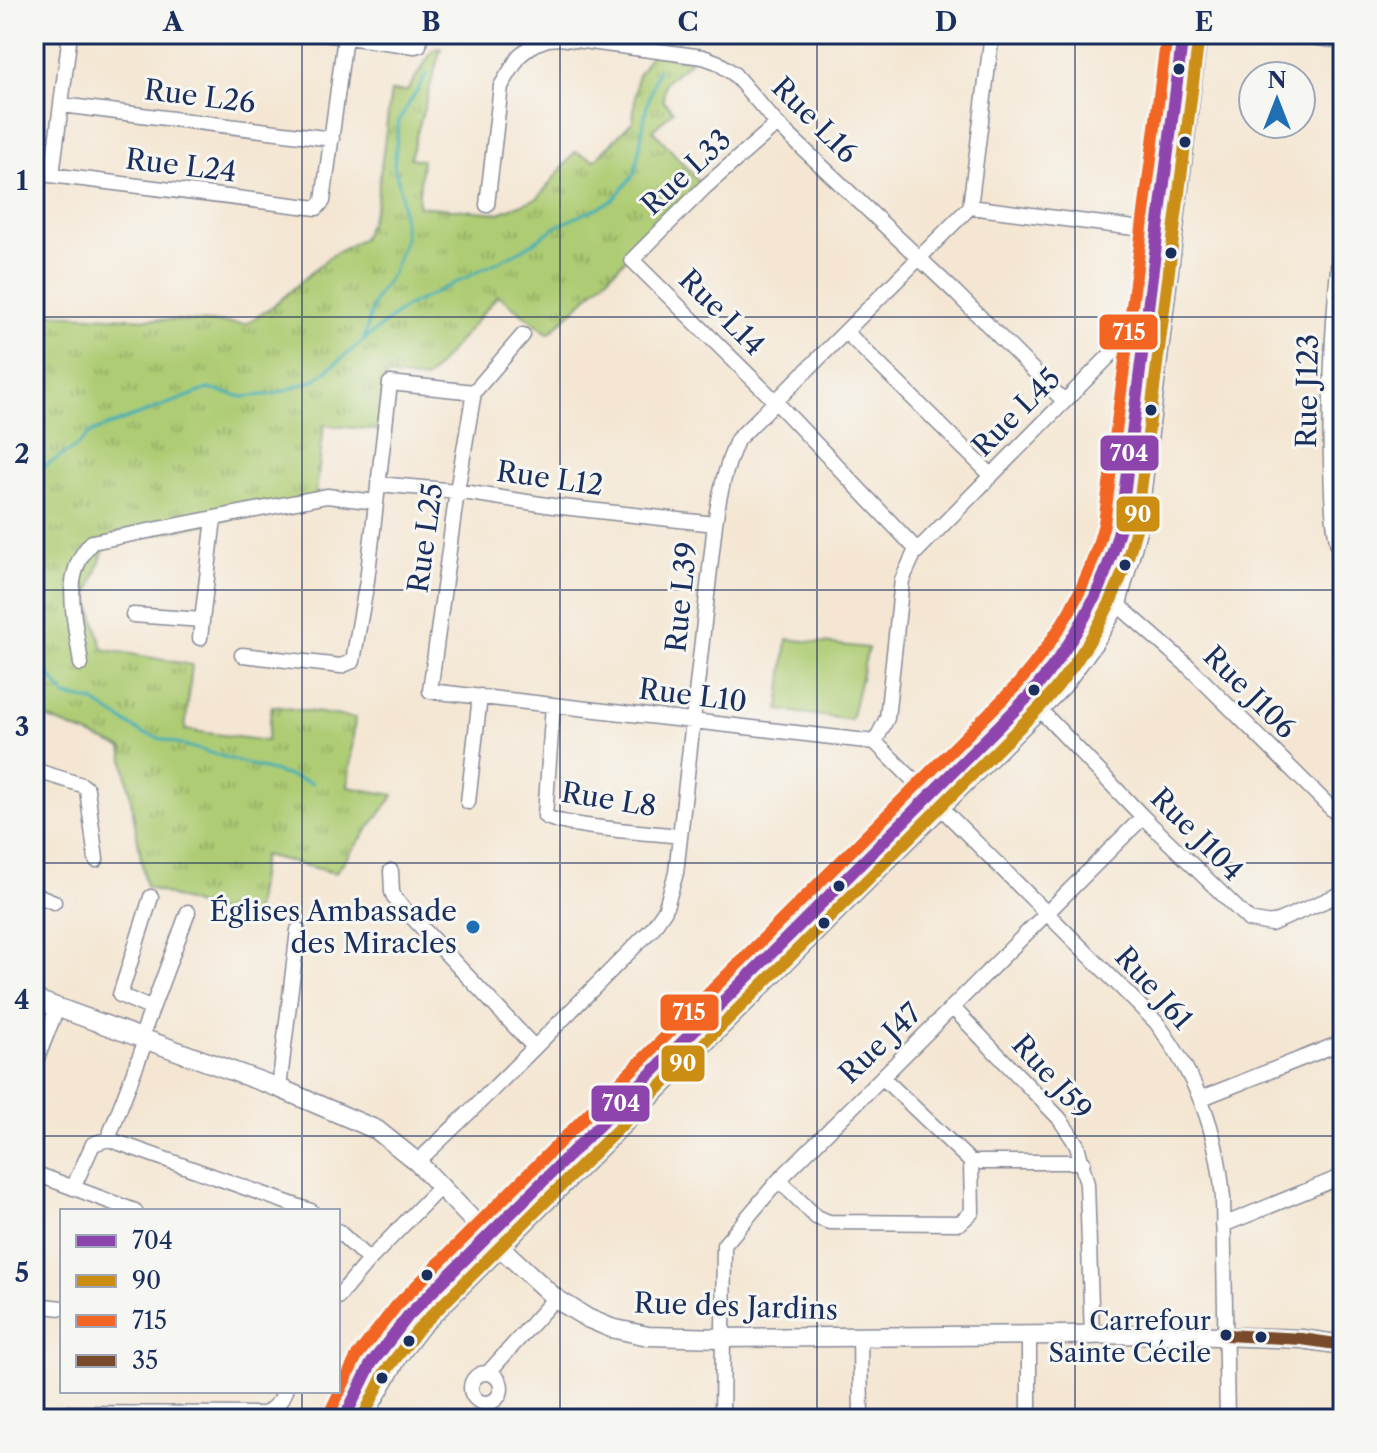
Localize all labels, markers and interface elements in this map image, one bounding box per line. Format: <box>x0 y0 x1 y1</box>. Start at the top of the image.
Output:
text: A <box>162 6 184 38</box>
text: B <box>421 6 441 38</box>
text: C <box>678 6 698 38</box>
text: D <box>935 6 957 38</box>
text: E <box>1195 6 1213 38</box>
north arrow <box>1237 60 1317 140</box>
unlabelled marker <box>1171 61 1187 77</box>
text: N <box>1267 67 1287 94</box>
street label: Rue L16 <box>765 70 865 170</box>
street label: Rue L26 <box>142 72 258 120</box>
street label: Rue L33 <box>634 122 738 222</box>
unlabelled marker <box>1177 134 1193 150</box>
street label: Rue L24 <box>124 141 238 189</box>
text: 1 <box>16 165 28 197</box>
unlabelled marker <box>1163 245 1179 261</box>
street label: Rue L14 <box>672 262 772 362</box>
line badge: 715 <box>1098 313 1159 351</box>
text: 715 <box>1112 319 1146 346</box>
street label: Rue J123 <box>1289 334 1325 448</box>
street label: Rue L45 <box>965 361 1067 463</box>
unlabelled marker <box>1143 402 1159 418</box>
line badge: 704 <box>1099 434 1160 472</box>
text: 2 <box>14 438 30 470</box>
text: 704 <box>1110 440 1148 467</box>
street label: Rue L12 <box>495 454 605 502</box>
street label: Rue L25 <box>400 481 450 595</box>
line badge: 90 <box>1115 495 1161 533</box>
text: 90 <box>1124 501 1152 528</box>
street label: Rue L39 <box>658 540 704 654</box>
unlabelled marker <box>1117 557 1133 573</box>
street label: Rue J106 <box>1197 639 1303 745</box>
street label: Rue L10 <box>637 672 749 718</box>
unlabelled marker <box>1026 682 1042 698</box>
text: 3 <box>15 711 29 743</box>
street label: Rue L8 <box>559 775 659 823</box>
street label: Rue J104 <box>1144 781 1250 887</box>
unlabelled marker <box>831 878 847 894</box>
place label: Églises Ambassade des Miracles <box>209 894 457 960</box>
unlabelled marker <box>816 915 832 931</box>
marker: Églises Ambassade des Miracles <box>464 918 482 936</box>
street label: Rue J61 <box>1108 940 1200 1036</box>
text: 4 <box>14 984 30 1016</box>
line badge: 715 <box>659 993 720 1032</box>
street label: Rue J47 <box>832 996 928 1090</box>
text: 715 <box>672 999 706 1026</box>
street label: Rue J59 <box>1005 1027 1099 1127</box>
line badge: 90 <box>660 1044 706 1083</box>
text: 90 <box>669 1050 697 1077</box>
line badge: 704 <box>590 1084 651 1123</box>
text: 704 <box>602 1090 640 1117</box>
legend <box>60 1209 340 1393</box>
text: 704 <box>132 1226 173 1255</box>
text: 5 <box>15 1257 29 1289</box>
text: 90 <box>132 1266 161 1295</box>
unlabelled marker <box>419 1267 435 1283</box>
street label: Rue des Jardins <box>633 1285 839 1327</box>
place label: Carrefour Sainte Cécile <box>1049 1305 1211 1369</box>
text: 715 <box>132 1306 167 1335</box>
marker: Carrefour Sainte Cécile <box>1218 1327 1234 1343</box>
unlabelled marker <box>1253 1329 1269 1345</box>
unlabelled marker <box>401 1333 417 1349</box>
text: 35 <box>132 1346 158 1375</box>
unlabelled marker <box>374 1370 390 1386</box>

